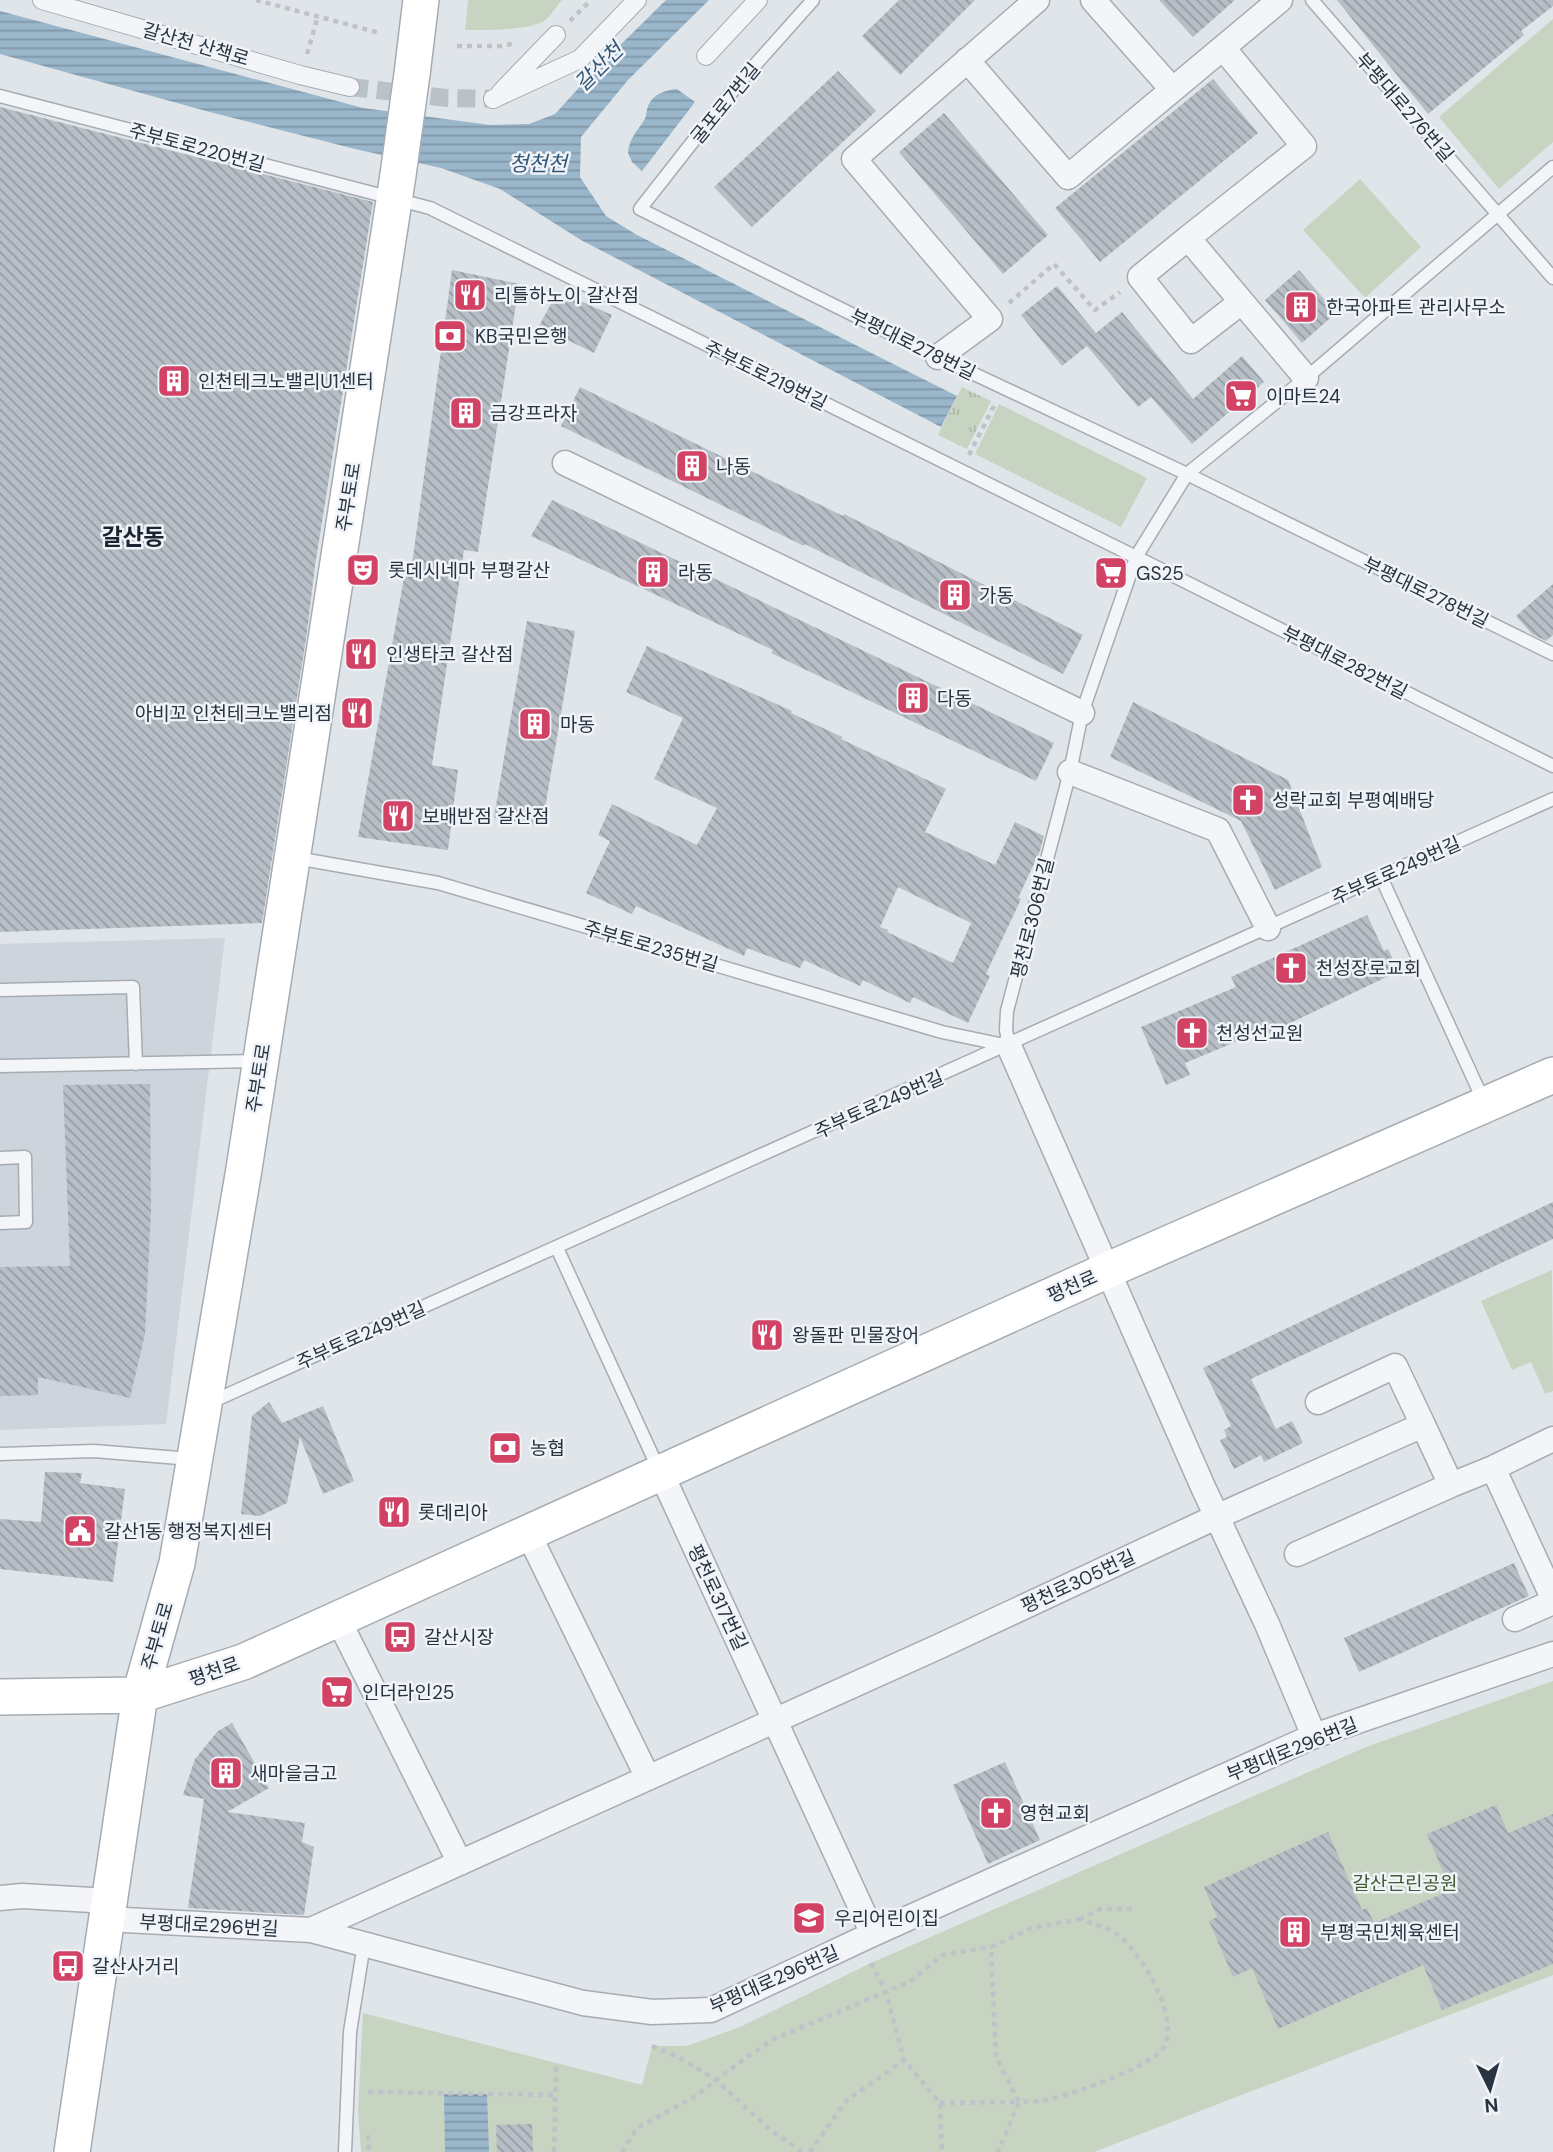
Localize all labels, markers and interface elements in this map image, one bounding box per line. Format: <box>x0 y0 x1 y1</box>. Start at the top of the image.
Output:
street label: 갈산천 산책로 <box>140 17 252 72</box>
water label: 갈산천 <box>569 35 631 97</box>
street label: 부평대로276번길 <box>1350 47 1459 167</box>
street label: 굴포로7번길 <box>685 58 766 149</box>
street label: 주부토로220번길 <box>126 117 268 178</box>
water label: 청천천 <box>509 150 570 178</box>
restaurant icon: 리틀하노이 갈산점 <box>451 276 489 314</box>
place label: 리틀하노이 갈산점 <box>494 283 639 308</box>
building icon: 한국아파트 관리사무소 <box>1282 288 1320 326</box>
place label: 한국아파트 관리사무소 <box>1326 295 1506 320</box>
street label: 부평대로278번길 <box>846 303 980 386</box>
bank icon: KB국민은행 <box>431 317 469 355</box>
place label: KB국민은행 <box>475 324 567 349</box>
street label: 주부토로219번길 <box>700 335 831 416</box>
building icon: 인천테크노밸리U1센터 <box>155 362 193 400</box>
place label: 인천테크노밸리U1센터 <box>198 369 374 394</box>
supermarket icon: 이마트24 <box>1222 377 1260 415</box>
place label: 이마트24 <box>1266 384 1341 409</box>
building icon: 금강프라자 <box>447 394 485 432</box>
place label: 금강프라자 <box>490 401 577 426</box>
building icon: 나동 <box>673 447 711 485</box>
place label: 나동 <box>716 454 751 479</box>
street label: 주부토로 <box>331 461 366 534</box>
district label: 갈산동 <box>101 522 165 552</box>
theatre icon: 롯데시네마 부평갈산 <box>344 551 382 589</box>
street label: 부평대로278번길 <box>1359 551 1493 634</box>
building icon: 라동 <box>634 553 672 591</box>
supermarket icon: GS25 <box>1092 554 1130 592</box>
place label: 롯데시네마 부평갈산 <box>388 558 550 583</box>
place label: 라동 <box>678 560 713 585</box>
place label: GS25 <box>1136 561 1184 586</box>
building icon: 가동 <box>936 576 974 614</box>
place label: 가동 <box>979 583 1014 608</box>
street label: 부평대로282번길 <box>1278 620 1412 705</box>
restaurant icon: 인생타코 갈산점 <box>342 635 380 673</box>
place label: 인생타코 갈산점 <box>386 642 513 667</box>
building icon: 다동 <box>894 679 932 717</box>
place label: 다동 <box>937 686 972 711</box>
restaurant icon: 아비꼬 인천테크노밸리점 <box>338 694 376 732</box>
place label: 아비꼬 인천테크노밸리점 <box>135 701 332 726</box>
building icon: 마동 <box>516 705 554 743</box>
place label: 마동 <box>560 712 595 737</box>
church icon: 성락교회 부평예배당 <box>1229 781 1267 819</box>
place label: 성락교회 부평예배당 <box>1272 788 1434 813</box>
restaurant icon: 보배반점 갈산점 <box>379 797 417 835</box>
place label: 보배반점 갈산점 <box>422 804 549 829</box>
street label: 주부토로249번길 <box>1328 831 1465 910</box>
street label: 평천로306번길 <box>1005 855 1060 981</box>
street label: 주부토로235번길 <box>581 915 721 978</box>
church icon: 천성장로교회 <box>1272 949 1310 987</box>
place label: 천성장로교회 <box>1316 956 1421 981</box>
church icon: 천성선교원 <box>1173 1014 1211 1052</box>
place label: 천성선교원 <box>1216 1021 1303 1046</box>
street label: 주부토로 <box>241 1042 276 1115</box>
street label: 주부토로249번길 <box>811 1065 948 1144</box>
street label: 평천로 <box>1043 1264 1101 1309</box>
street label: 주부토로249번길 <box>293 1296 430 1375</box>
restaurant icon: 왕돌판 민물장어 <box>748 1316 786 1354</box>
place label: 왕돌판 민물장어 <box>792 1323 919 1348</box>
bank icon: 농협 <box>486 1429 524 1467</box>
place label: 농협 <box>530 1436 565 1461</box>
restaurant icon: 롯데리아 <box>375 1493 413 1531</box>
place label: 롯데리아 <box>418 1500 488 1525</box>
public building icon: 갈산1동 행정복지센터 <box>61 1512 99 1550</box>
place label: 갈산1동 행정복지센터 <box>104 1519 272 1544</box>
street label: 평천로317번길 <box>682 1540 753 1654</box>
street label: 평천로305번길 <box>1017 1544 1139 1619</box>
street label: 주부토로 <box>136 1599 179 1673</box>
bus stop icon: 갈산시장 <box>381 1618 419 1656</box>
place label: 갈산시장 <box>424 1625 494 1650</box>
street label: 평천로 <box>185 1651 243 1692</box>
supermarket icon: 인더라인25 <box>318 1673 356 1711</box>
place label: 인더라인25 <box>362 1680 454 1705</box>
street label: 부평대로296번길 <box>1223 1712 1362 1787</box>
building icon: 새마을금고 <box>207 1754 245 1792</box>
place label: 새마을금고 <box>250 1761 337 1786</box>
church icon: 영현교회 <box>977 1794 1015 1832</box>
place label: 영현교회 <box>1020 1801 1090 1826</box>
park label: 갈산근린공원 <box>1353 1871 1457 1896</box>
school or university icon: 우리어린이집 <box>790 1899 828 1937</box>
place label: 우리어린이집 <box>834 1906 939 1931</box>
street label: 부평대로296번길 <box>139 1909 279 1942</box>
building icon: 부평국민체육센터 <box>1276 1913 1314 1951</box>
place label: 부평국민체육센터 <box>1320 1920 1460 1945</box>
street label: 부평대로296번길 <box>705 1940 843 2019</box>
bus stop icon: 갈산사거리 <box>49 1947 87 1985</box>
place label: 갈산사거리 <box>92 1954 179 1979</box>
north arrow <box>1455 2054 1525 2124</box>
text: N <box>1483 2092 1499 2118</box>

